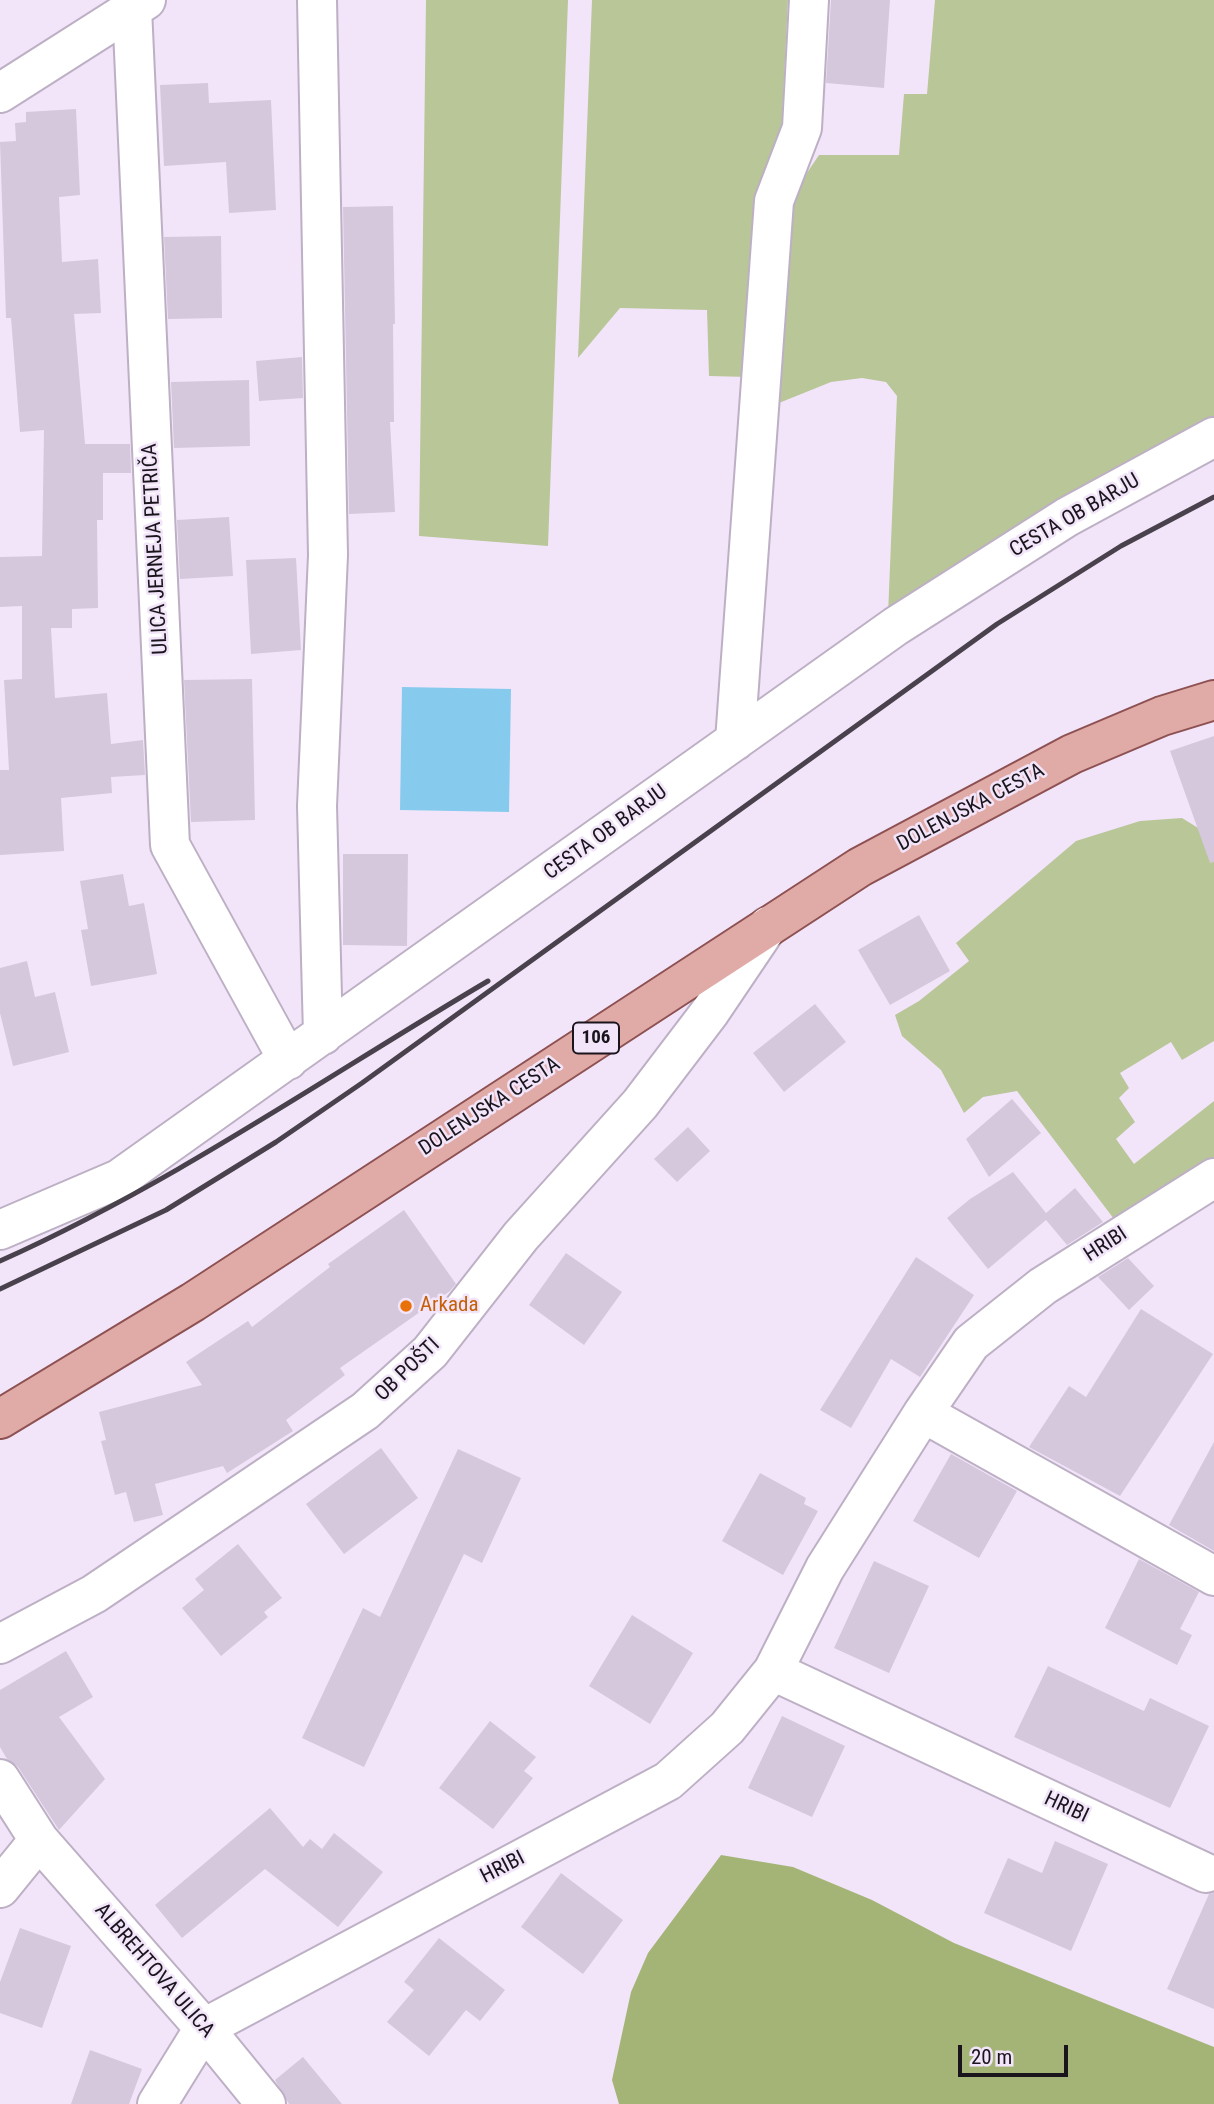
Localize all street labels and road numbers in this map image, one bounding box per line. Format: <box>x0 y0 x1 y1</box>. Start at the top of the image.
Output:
street label: ULICA JERNEJA PETRIČA <box>138 443 174 655</box>
street label: CESTA OB BARJU <box>1006 469 1144 563</box>
street label: DOLENJSKA CESTA <box>893 759 1049 857</box>
street label: CESTA OB BARJU <box>540 780 672 886</box>
road number: 106 <box>573 1022 619 1054</box>
street label: DOLENJSKA CESTA <box>415 1052 565 1162</box>
street label: HRIBI <box>1080 1222 1132 1268</box>
street label: OB POŠTI <box>370 1333 446 1407</box>
street label: HRIBI <box>1040 1787 1092 1829</box>
street label: HRIBI <box>477 1846 529 1890</box>
street label: ALBREHTOVA ULICA <box>89 1899 219 2043</box>

